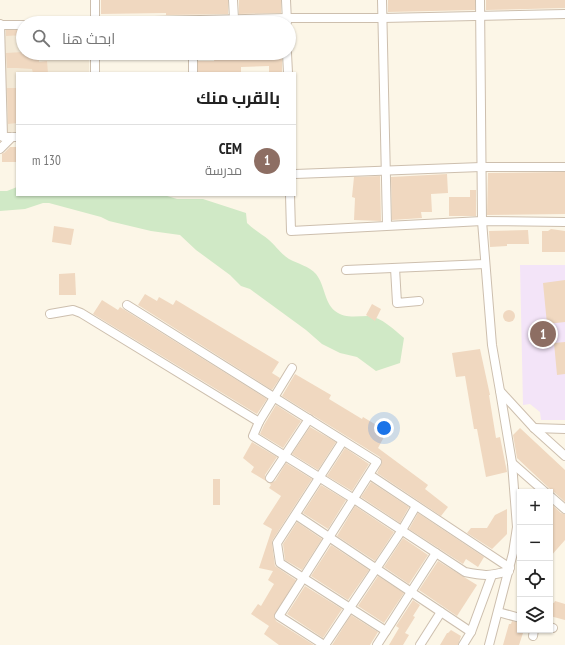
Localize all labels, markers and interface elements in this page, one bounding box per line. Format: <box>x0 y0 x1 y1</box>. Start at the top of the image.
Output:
search box <box>16 16 296 60</box>
icon: search <box>30 27 52 49</box>
text: ابحث هنا <box>62 29 115 48</box>
text: بالقرب منك <box>196 87 280 109</box>
text: CEM <box>219 139 242 158</box>
text: 130 m <box>32 152 61 169</box>
text: 1 <box>264 152 270 169</box>
text: مدرسة <box>205 162 242 179</box>
pin: 1 <box>530 319 556 349</box>
your location <box>374 418 394 438</box>
map controls <box>517 489 553 633</box>
button: + <box>517 489 553 525</box>
button: − <box>517 525 553 561</box>
button: locate <box>517 561 553 597</box>
button: layers <box>517 597 553 633</box>

